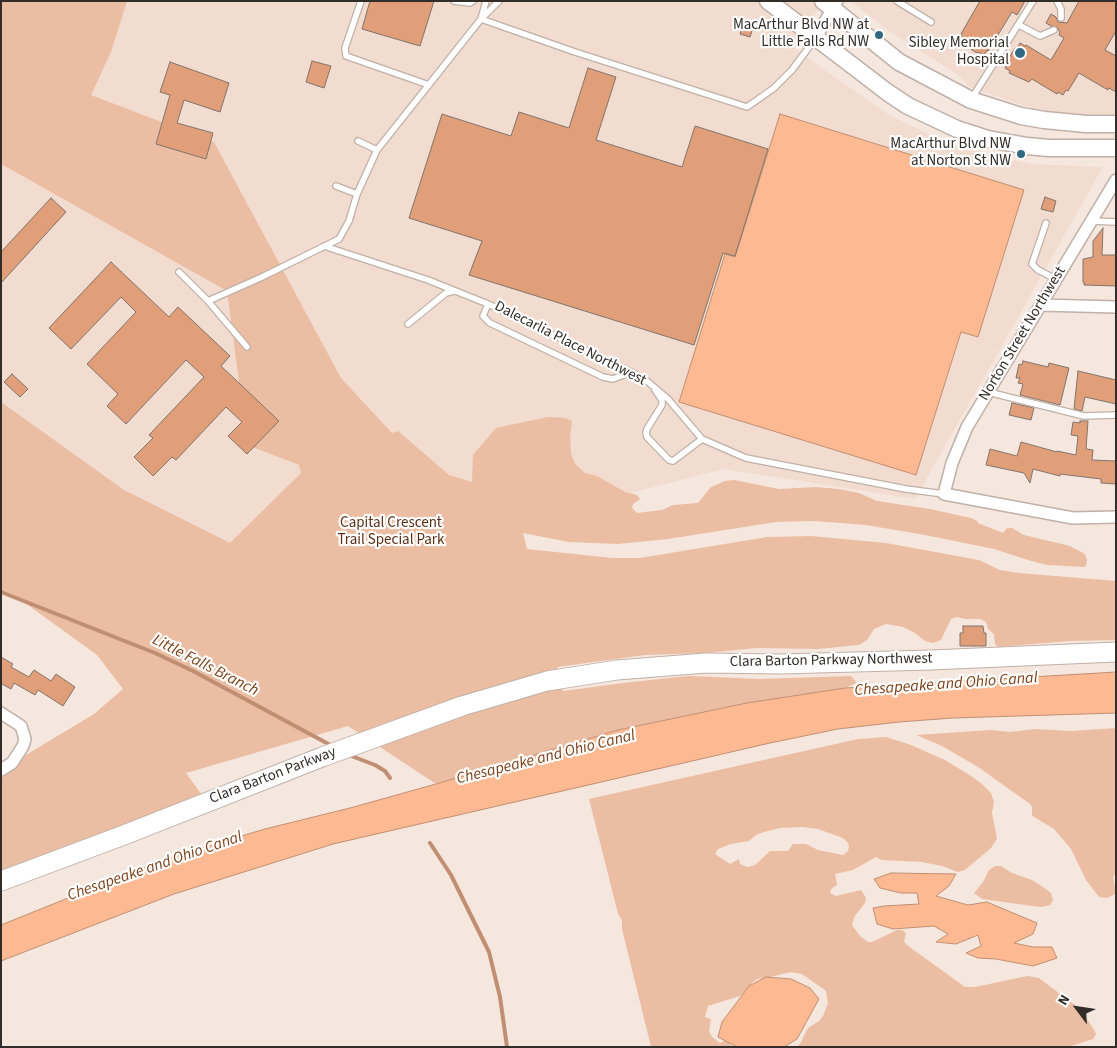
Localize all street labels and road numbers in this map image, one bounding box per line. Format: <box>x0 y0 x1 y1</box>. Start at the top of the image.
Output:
street label: Norton Street Northwest <box>976 264 1070 404</box>
street label: Dalecarlia Place Northwest <box>491 298 649 390</box>
street label: Clara Barton Parkway Northwest <box>729 650 933 672</box>
street label: Clara Barton Parkway <box>207 744 339 808</box>

